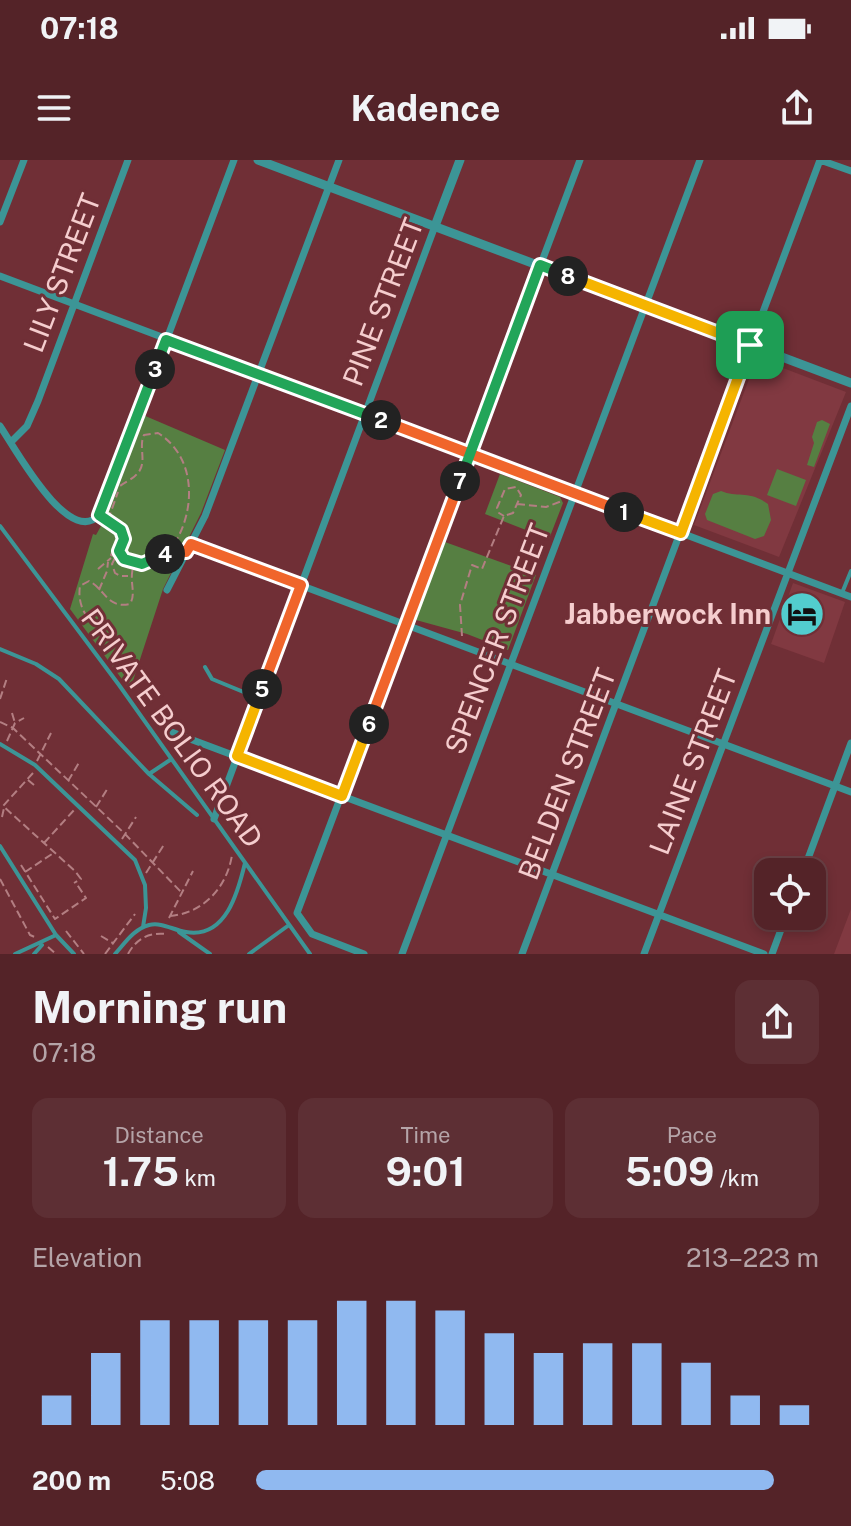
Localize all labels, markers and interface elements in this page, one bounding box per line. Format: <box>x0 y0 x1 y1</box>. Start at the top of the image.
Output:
text: 07:18 <box>40 10 119 46</box>
icon: menu <box>32 86 76 130</box>
icon: share <box>775 86 819 130</box>
text: Kadence <box>350 87 501 129</box>
street label: LILY STREET <box>16 189 107 357</box>
street label: PINE STREET <box>335 213 430 390</box>
pin: 8 <box>548 256 588 296</box>
text: 8 <box>561 263 575 289</box>
pin <box>716 311 784 379</box>
icon: arrive <box>728 323 772 367</box>
pin: 3 <box>135 349 175 389</box>
text: 3 <box>148 356 162 382</box>
pin: 2 <box>361 400 401 440</box>
text: 2 <box>374 407 388 433</box>
pin: 7 <box>440 461 480 501</box>
text: 7 <box>453 468 467 494</box>
pin: 1 <box>604 492 644 532</box>
text: 1 <box>619 499 629 525</box>
street label: SPENCER STREET <box>437 519 556 758</box>
pin: 4 <box>145 534 185 574</box>
text: 4 <box>158 541 172 567</box>
hotel icon: Jabberwock Inn <box>778 590 826 638</box>
place label: Jabberwock Inn <box>564 597 771 630</box>
street label: PRIVATE BOLIO ROAD <box>75 602 270 853</box>
street label: BELDEN STREET <box>511 664 622 884</box>
street label: LAINE STREET <box>642 665 743 859</box>
pin: 5 <box>242 669 282 709</box>
text: 5 <box>255 676 269 702</box>
pin: 6 <box>349 704 389 744</box>
text: 6 <box>362 711 376 737</box>
map controls <box>754 858 826 930</box>
button: locate <box>754 858 826 930</box>
button: share <box>735 980 819 1064</box>
text: Morning run <box>32 981 287 1033</box>
text: 07:18 <box>32 1037 96 1068</box>
text: Distance <box>115 1122 204 1148</box>
text: Time <box>400 1122 451 1148</box>
text: Pace <box>667 1122 717 1148</box>
text: 1.75 <box>102 1148 179 1195</box>
text: 9:01 <box>385 1148 466 1195</box>
text: 5:09 <box>625 1148 714 1195</box>
text: km <box>179 1165 216 1191</box>
text: /km <box>714 1165 759 1191</box>
text: Elevation <box>32 1242 142 1273</box>
text: 213–223 m <box>686 1242 819 1273</box>
text: 200 m <box>32 1465 111 1496</box>
text: 5:08 <box>160 1465 215 1496</box>

